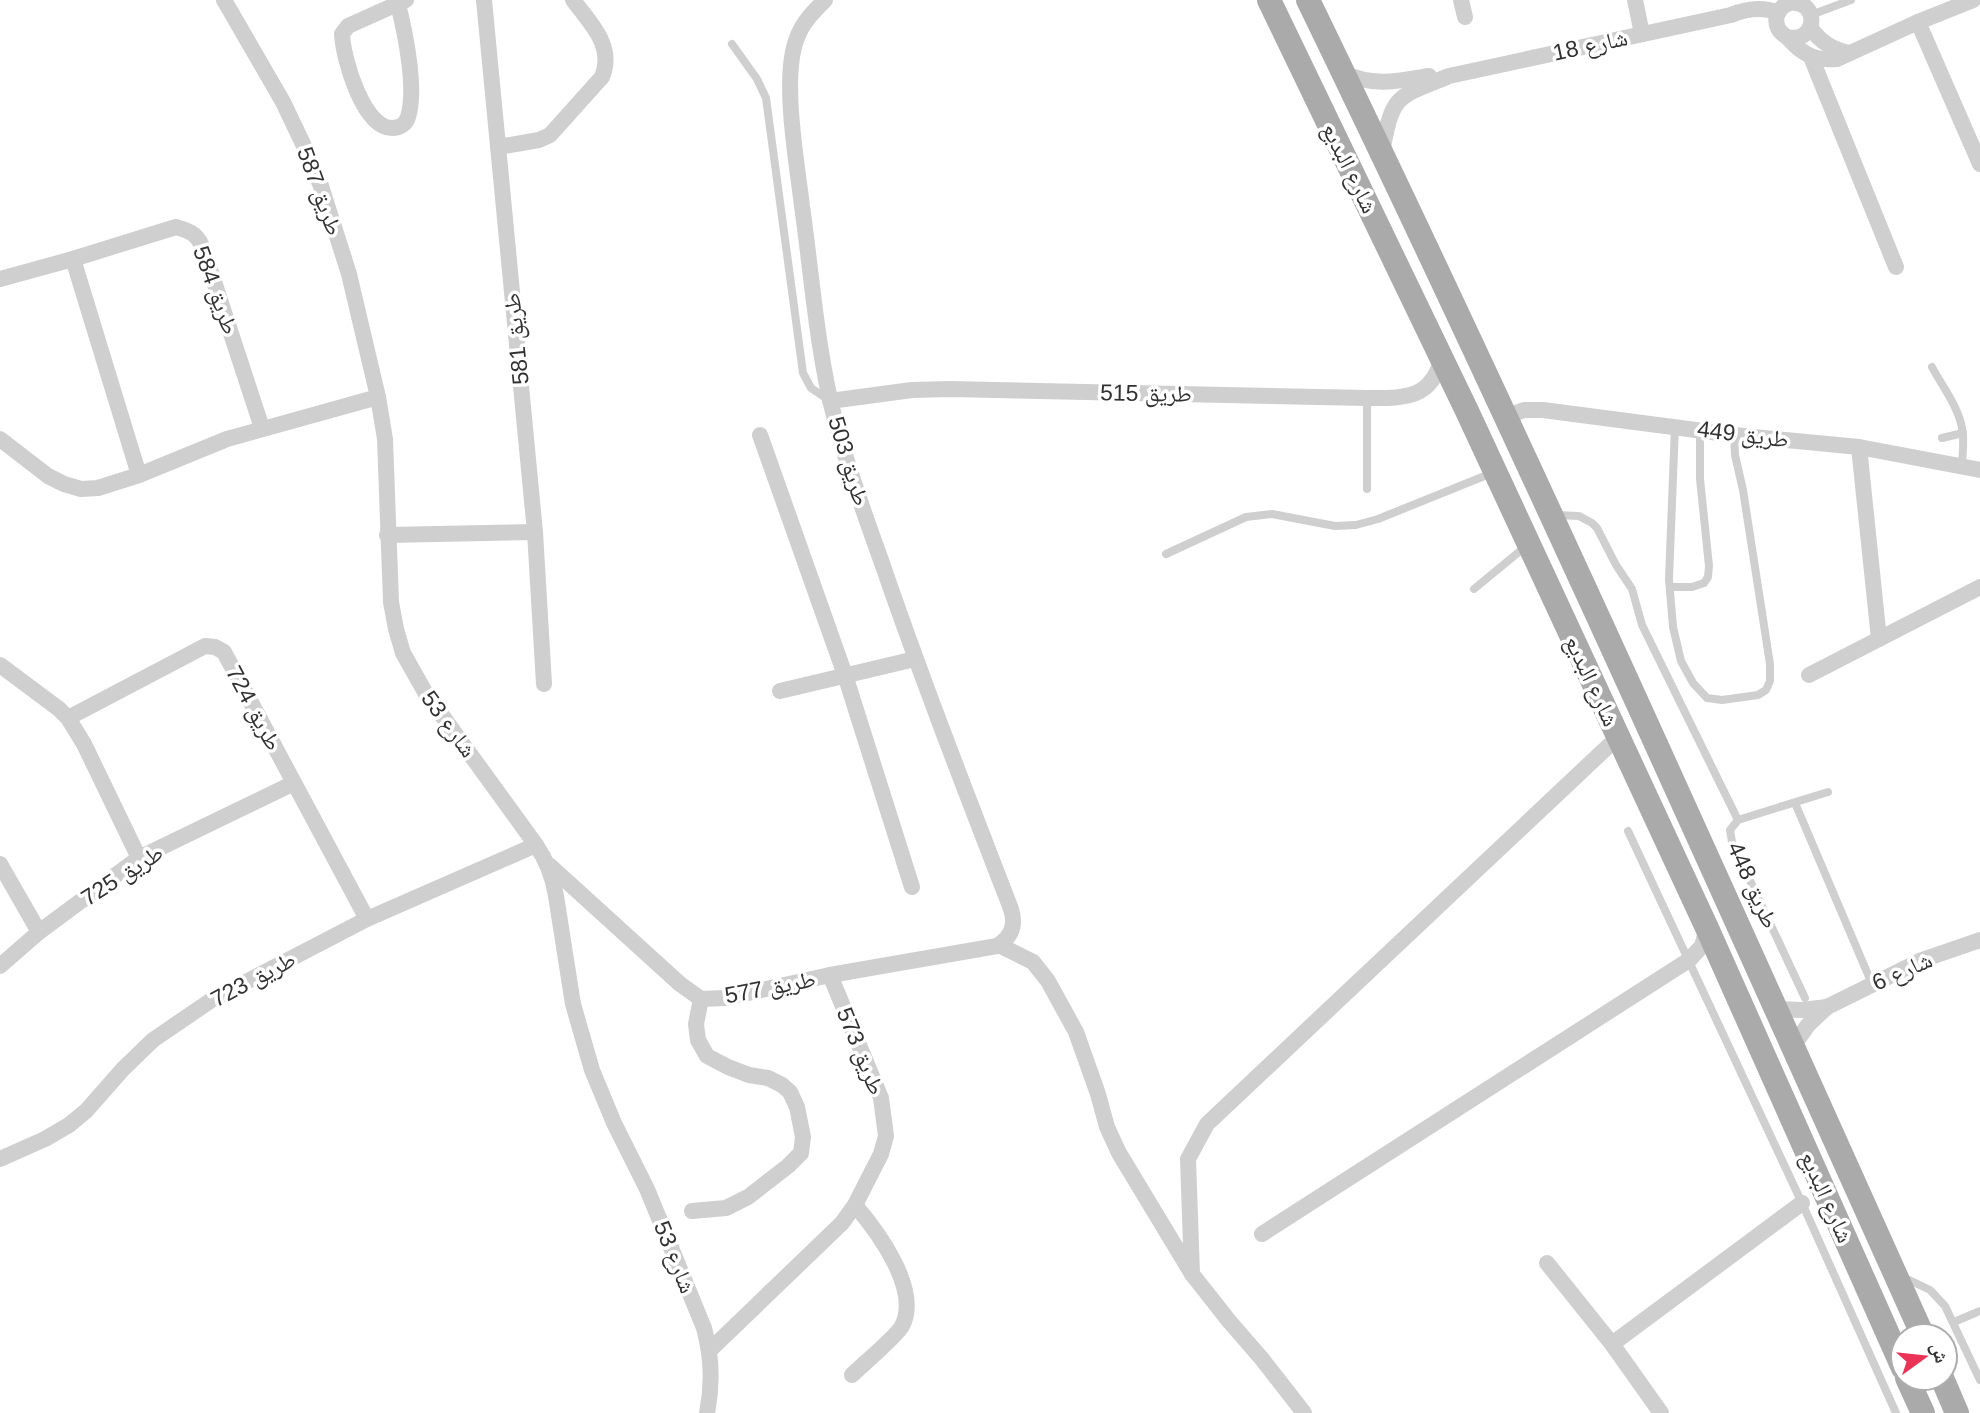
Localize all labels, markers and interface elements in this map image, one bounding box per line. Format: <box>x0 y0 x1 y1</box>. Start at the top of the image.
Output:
street label: شارع 18 <box>1550 24 1630 68</box>
street label: شارع البديع <box>1315 119 1383 218</box>
street label: طريق 587 <box>291 143 348 239</box>
street label: طريق 584 <box>187 242 244 338</box>
street label: طريق 581 <box>498 292 535 386</box>
street label: طريق 515 <box>1100 379 1192 408</box>
street label: طريق 503 <box>822 413 875 509</box>
street label: طريق 449 <box>1696 415 1790 453</box>
street label: شارع البديع <box>1558 632 1624 731</box>
street label: طريق 724 <box>220 661 287 755</box>
street label: شارع 53 <box>415 686 482 763</box>
street label: طريق 448 <box>1722 838 1784 933</box>
street label: طريق 725 <box>76 839 168 912</box>
street label: طريق 723 <box>206 946 300 1013</box>
street label: شارع 6 <box>1868 946 1937 997</box>
street label: طريق 577 <box>722 965 818 1010</box>
street label: طريق 573 <box>831 1004 890 1099</box>
street label: شارع البديع <box>1794 1147 1859 1247</box>
street label: شارع 53 <box>647 1217 701 1298</box>
north arrow <box>1889 1322 1959 1392</box>
text: ش <box>1926 1340 1953 1365</box>

